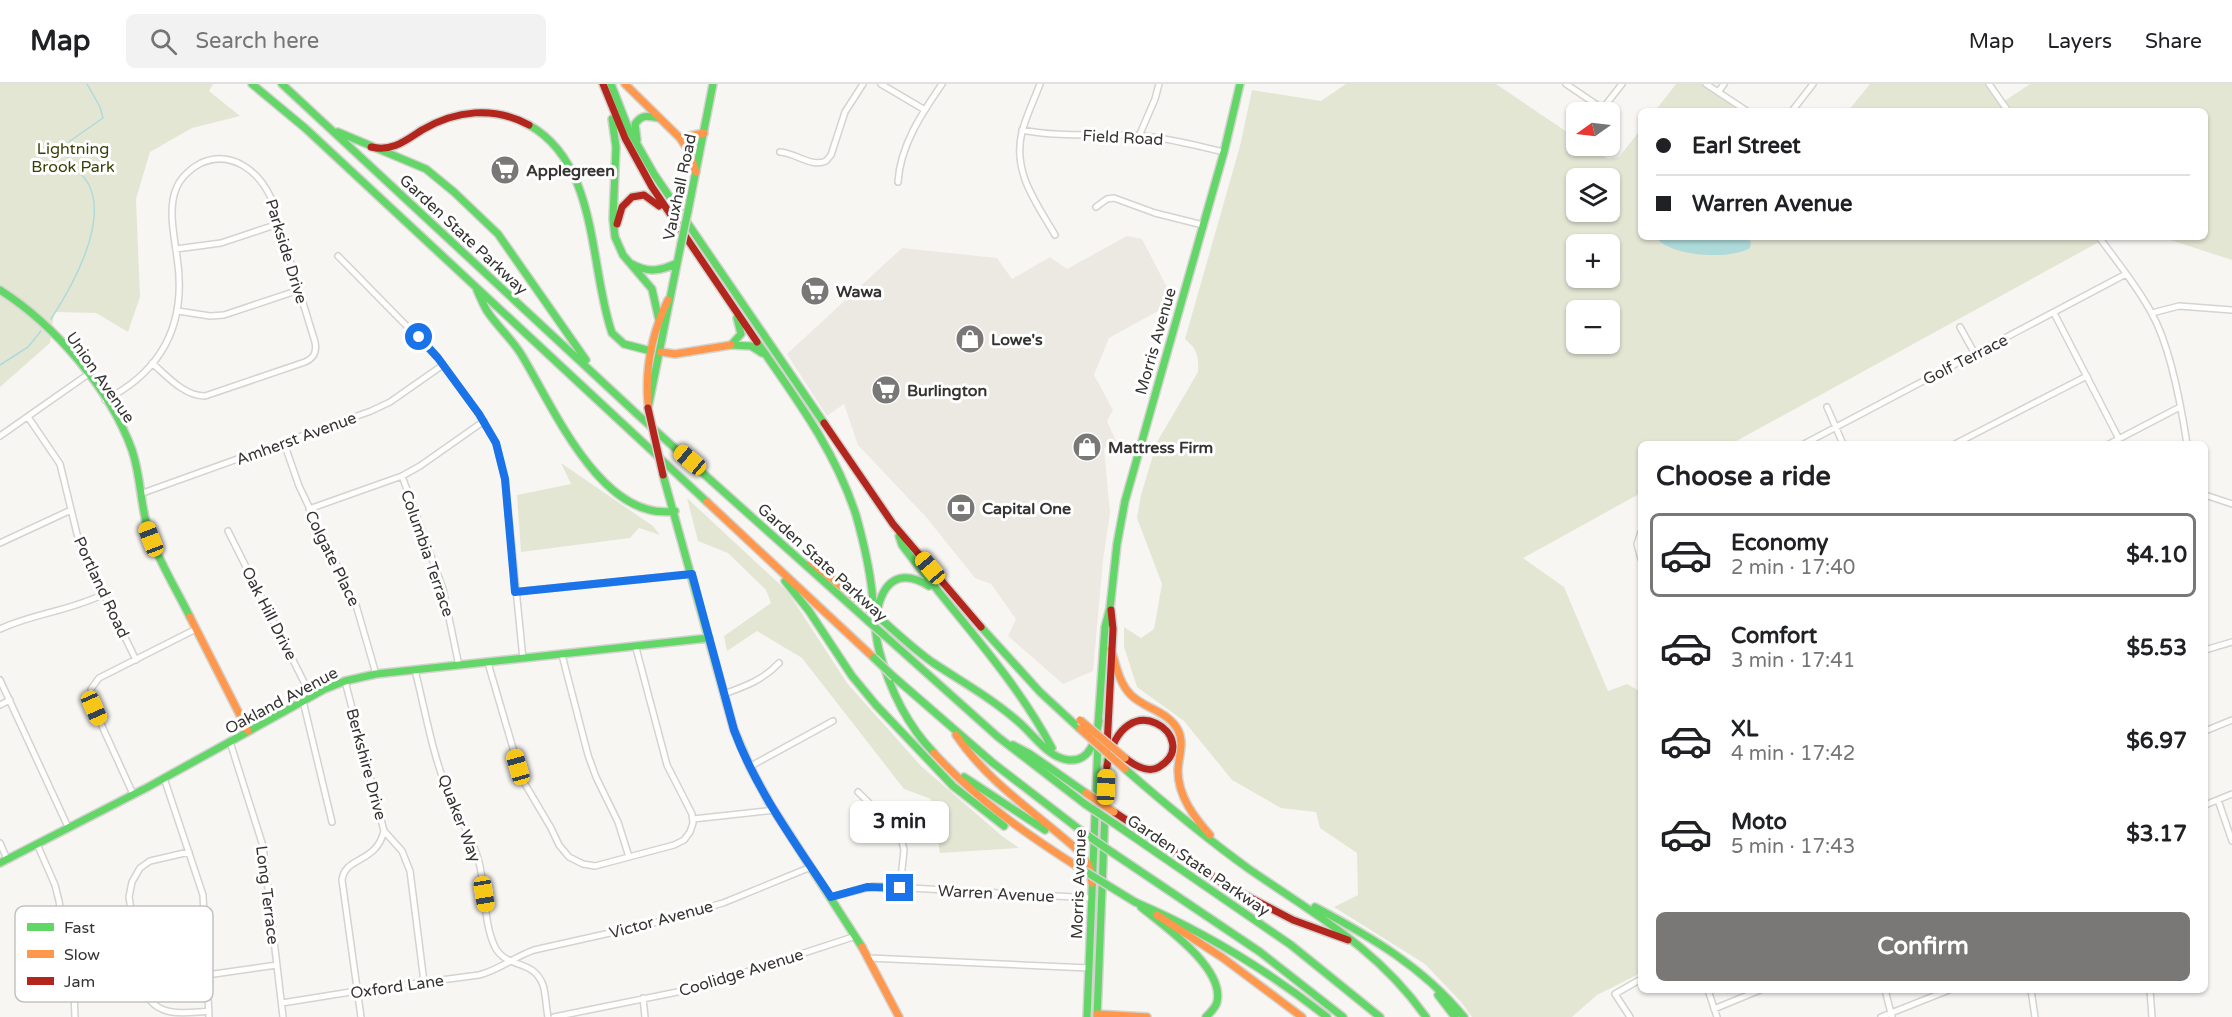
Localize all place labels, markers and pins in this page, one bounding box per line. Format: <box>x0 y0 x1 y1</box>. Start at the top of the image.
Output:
supermarket icon: Applegreen <box>489 154 521 186</box>
place label: Applegreen <box>526 161 615 181</box>
supermarket icon: Wawa <box>799 275 831 307</box>
place label: Wawa <box>836 282 882 302</box>
shop icon: Lowe's <box>954 323 986 355</box>
place label: Lowe's <box>991 330 1043 350</box>
supermarket icon: Burlington <box>870 374 902 406</box>
place label: Burlington <box>907 381 987 401</box>
shop icon: Mattress Firm <box>1071 431 1103 463</box>
place label: Mattress Firm <box>1108 438 1213 458</box>
bank icon: Capital One <box>945 492 977 524</box>
place label: Capital One <box>982 499 1071 519</box>

